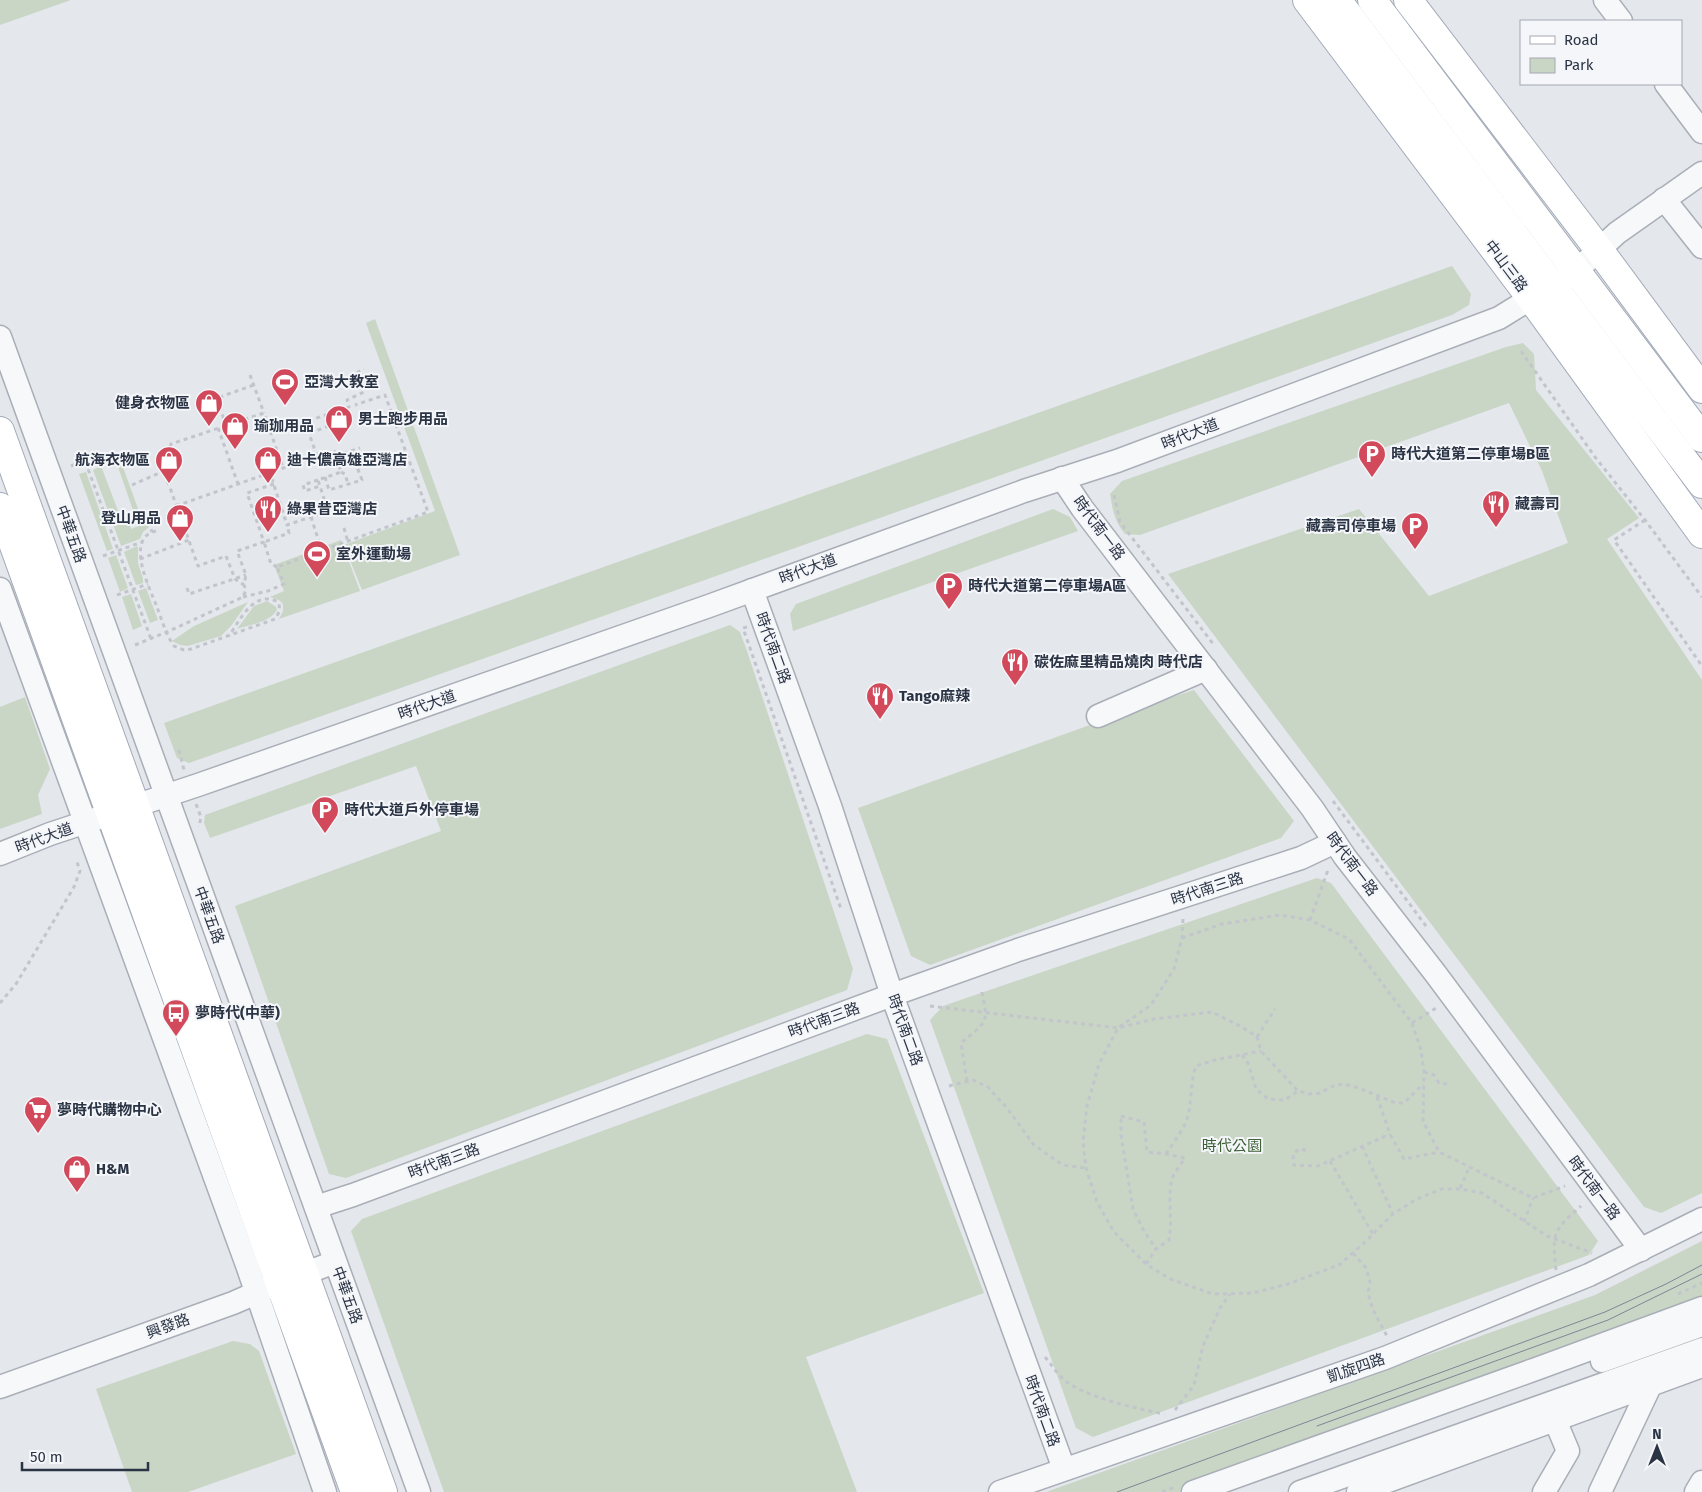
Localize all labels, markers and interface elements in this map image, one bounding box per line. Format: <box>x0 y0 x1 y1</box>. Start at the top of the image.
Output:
legend <box>1520 20 1682 85</box>
text: Road <box>1564 31 1599 49</box>
text: Park <box>1564 56 1594 74</box>
street label: 中山三路 <box>1481 237 1531 295</box>
sports icon: 亞灣大教室 <box>270 367 300 406</box>
place label: 亞灣大教室 <box>304 373 379 391</box>
shop icon: 健身衣物區 <box>194 388 224 427</box>
place label: 健身衣物區 <box>115 394 190 412</box>
shop icon: 男士跑步用品 <box>324 404 354 443</box>
place label: 男士跑步用品 <box>358 410 448 428</box>
shop icon: 瑜珈用品 <box>220 411 250 450</box>
street label: 時代大道 <box>1159 415 1221 453</box>
place label: 瑜珈用品 <box>254 417 314 435</box>
parking icon: 時代大道第二停車場B區 <box>1357 439 1387 478</box>
shop icon: 航海衣物區 <box>154 445 184 484</box>
shop icon: 迪卡儂高雄亞灣店 <box>253 445 283 484</box>
place label: 時代大道第二停車場B區 <box>1391 445 1550 463</box>
place label: 航海衣物區 <box>75 451 150 469</box>
place label: 迪卡儂高雄亞灣店 <box>287 451 407 469</box>
restaurant icon: 藏壽司 <box>1481 489 1511 528</box>
street label: 時代南一路 <box>1069 493 1129 563</box>
restaurant icon: 綠果昔亞灣店 <box>253 494 283 533</box>
place label: 藏壽司 <box>1515 495 1560 513</box>
place label: 綠果昔亞灣店 <box>287 500 377 518</box>
street label: 中華五路 <box>52 503 90 565</box>
shop icon: 登山用品 <box>165 503 195 542</box>
place label: 登山用品 <box>101 509 161 527</box>
parking icon: 藏壽司停車場 <box>1400 511 1430 550</box>
place label: 藏壽司停車場 <box>1306 517 1396 535</box>
sports icon: 室外運動場 <box>302 539 332 578</box>
place label: 室外運動場 <box>336 545 411 563</box>
street label: 時代大道 <box>777 550 839 588</box>
parking icon: 時代大道第二停車場A區 <box>934 571 964 610</box>
place label: 時代大道第二停車場A區 <box>968 577 1127 595</box>
street label: 時代南二路 <box>752 610 794 686</box>
restaurant icon: 碳佐麻里精品燒肉 時代店 <box>1000 647 1030 686</box>
place label: 碳佐麻里精品燒肉 時代店 <box>1034 653 1203 671</box>
restaurant icon: Tango麻辣 <box>865 681 895 720</box>
street label: 時代大道 <box>396 687 458 723</box>
place label: Tango麻辣 <box>899 687 971 705</box>
parking icon: 時代大道戶外停車場 <box>310 795 340 834</box>
place label: 時代大道戶外停車場 <box>344 801 479 819</box>
street label: 時代大道 <box>13 819 75 857</box>
street label: 時代南一路 <box>1322 829 1382 899</box>
street label: 時代南三路 <box>1169 869 1245 909</box>
street label: 中華五路 <box>190 884 228 946</box>
street label: 時代南二路 <box>884 992 926 1068</box>
bus stop icon: 夢時代(中華) <box>161 998 191 1037</box>
street label: 時代南三路 <box>786 999 862 1041</box>
place label: 夢時代(中華) <box>195 1004 280 1022</box>
supermarket icon: 夢時代購物中心 <box>23 1095 53 1134</box>
place label: 夢時代購物中心 <box>57 1101 162 1119</box>
park label: 時代公園 <box>1202 1137 1262 1155</box>
street label: 時代南三路 <box>406 1140 482 1182</box>
street label: 時代南一路 <box>1564 1153 1624 1223</box>
shop icon: H&M <box>62 1154 92 1193</box>
place label: H&M <box>96 1160 129 1178</box>
street label: 中華五路 <box>328 1264 366 1326</box>
street label: 興發路 <box>144 1310 192 1342</box>
street label: 凱旋四路 <box>1325 1350 1387 1386</box>
street label: 時代南二路 <box>1021 1373 1063 1449</box>
north arrow <box>1632 1422 1682 1472</box>
text: N <box>1652 1426 1662 1443</box>
scale bar <box>22 1440 149 1472</box>
text: 50 m <box>30 1448 63 1466</box>

